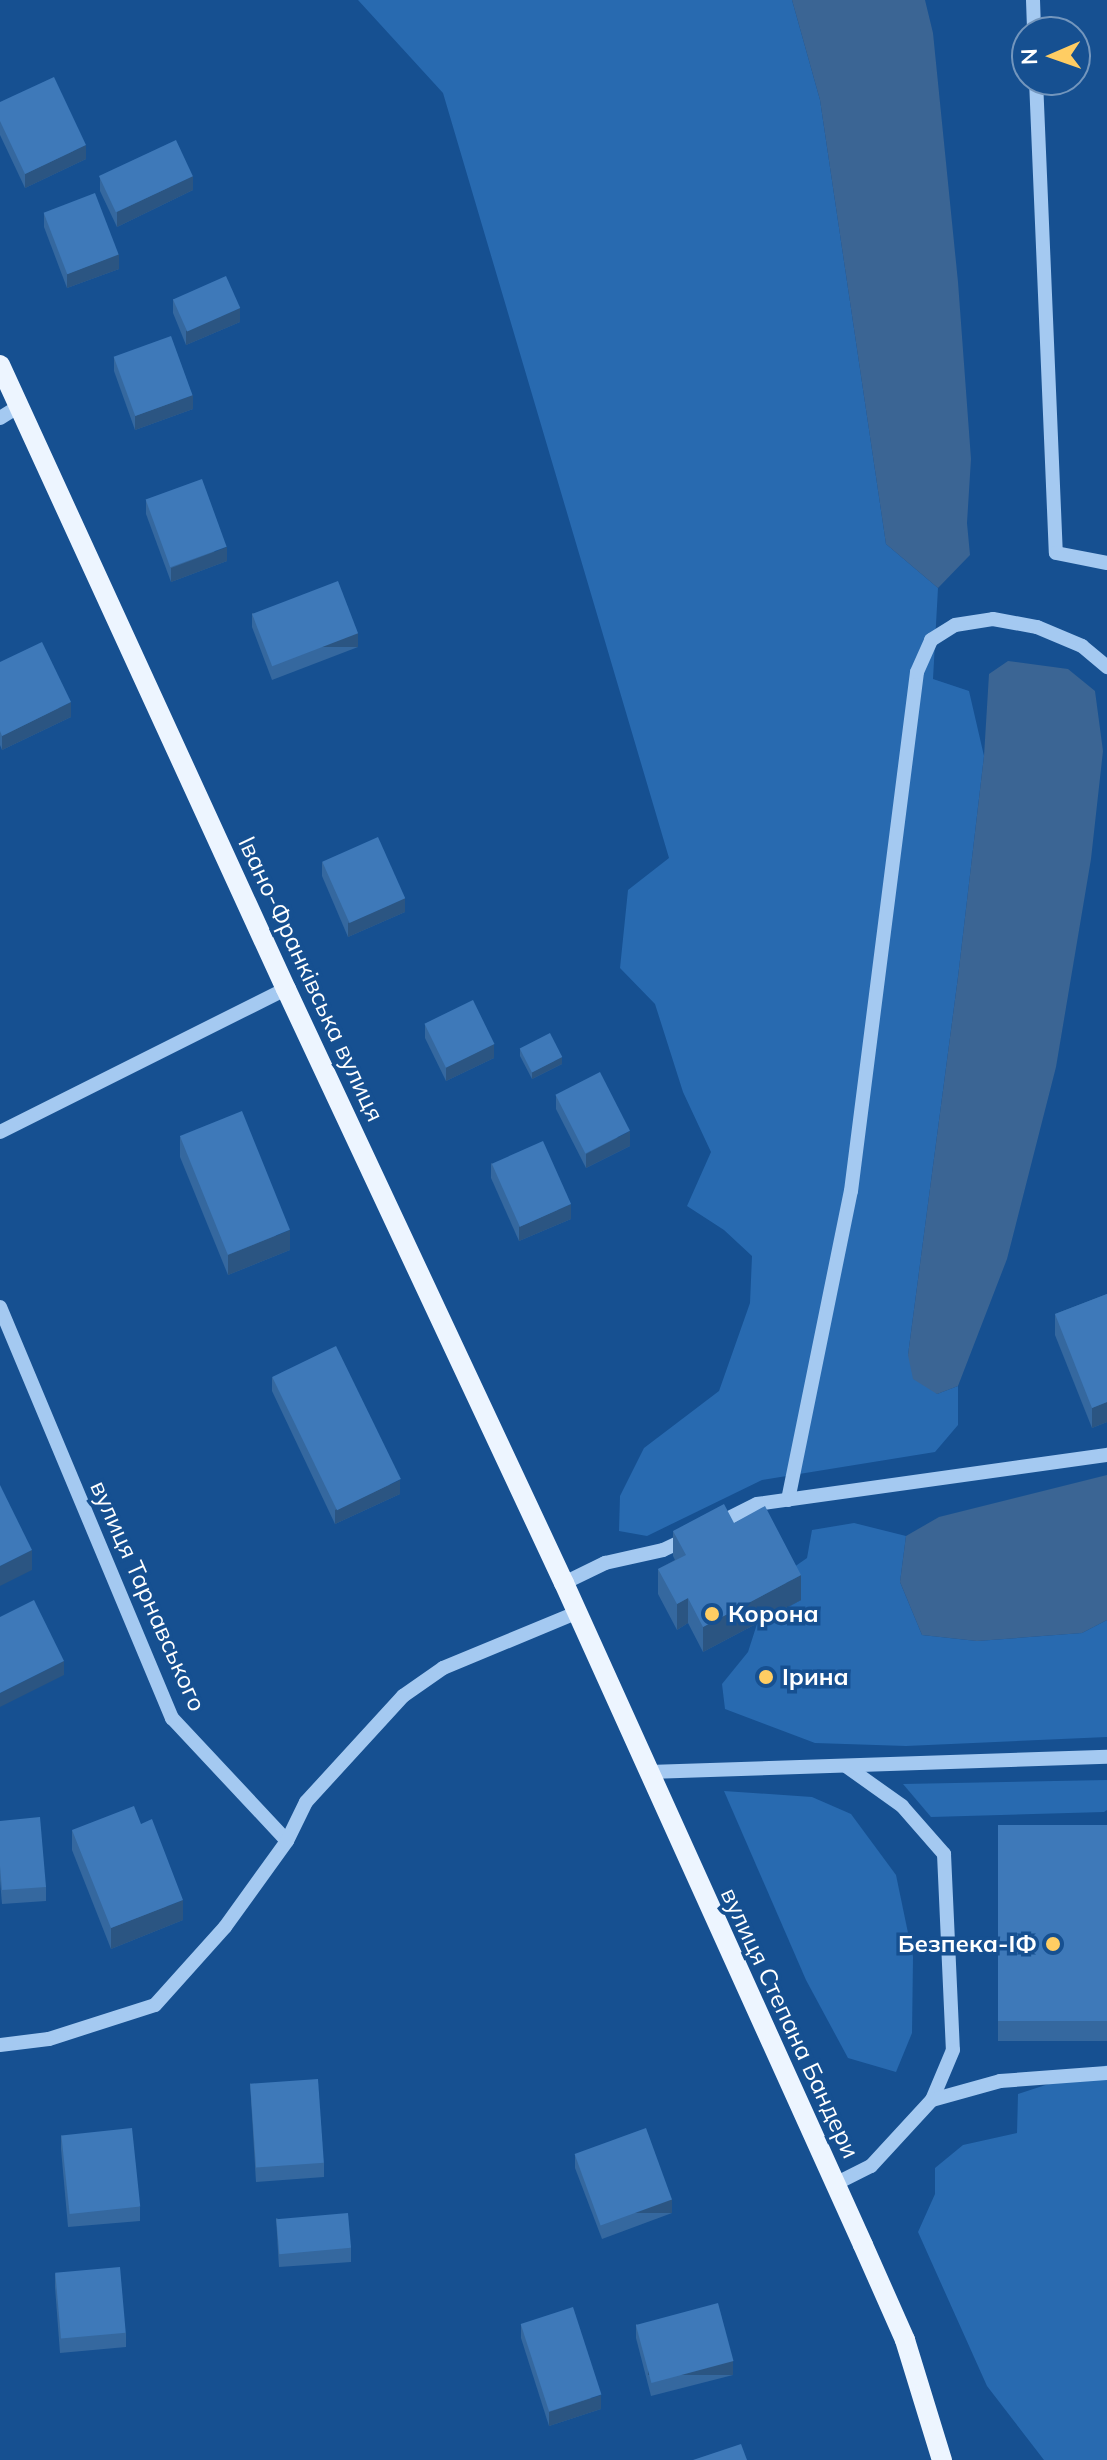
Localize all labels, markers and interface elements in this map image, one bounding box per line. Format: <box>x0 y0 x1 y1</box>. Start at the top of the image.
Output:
north arrow <box>1011 16 1091 96</box>
text: N <box>1015 48 1043 66</box>
street label: Івано-Франківська вулиця <box>232 832 390 1126</box>
street label: вулиця Тарнавського <box>84 1476 212 1716</box>
place label: Корона <box>728 1600 819 1628</box>
marker: Корона <box>703 1605 721 1623</box>
place label: Ірина <box>782 1663 849 1691</box>
marker: Ірина <box>757 1668 775 1686</box>
street label: вулиця Степана Бандери <box>715 1883 865 2163</box>
place label: Безпека-ІФ <box>898 1930 1037 1958</box>
marker: Безпека-ІФ <box>1044 1935 1062 1953</box>

